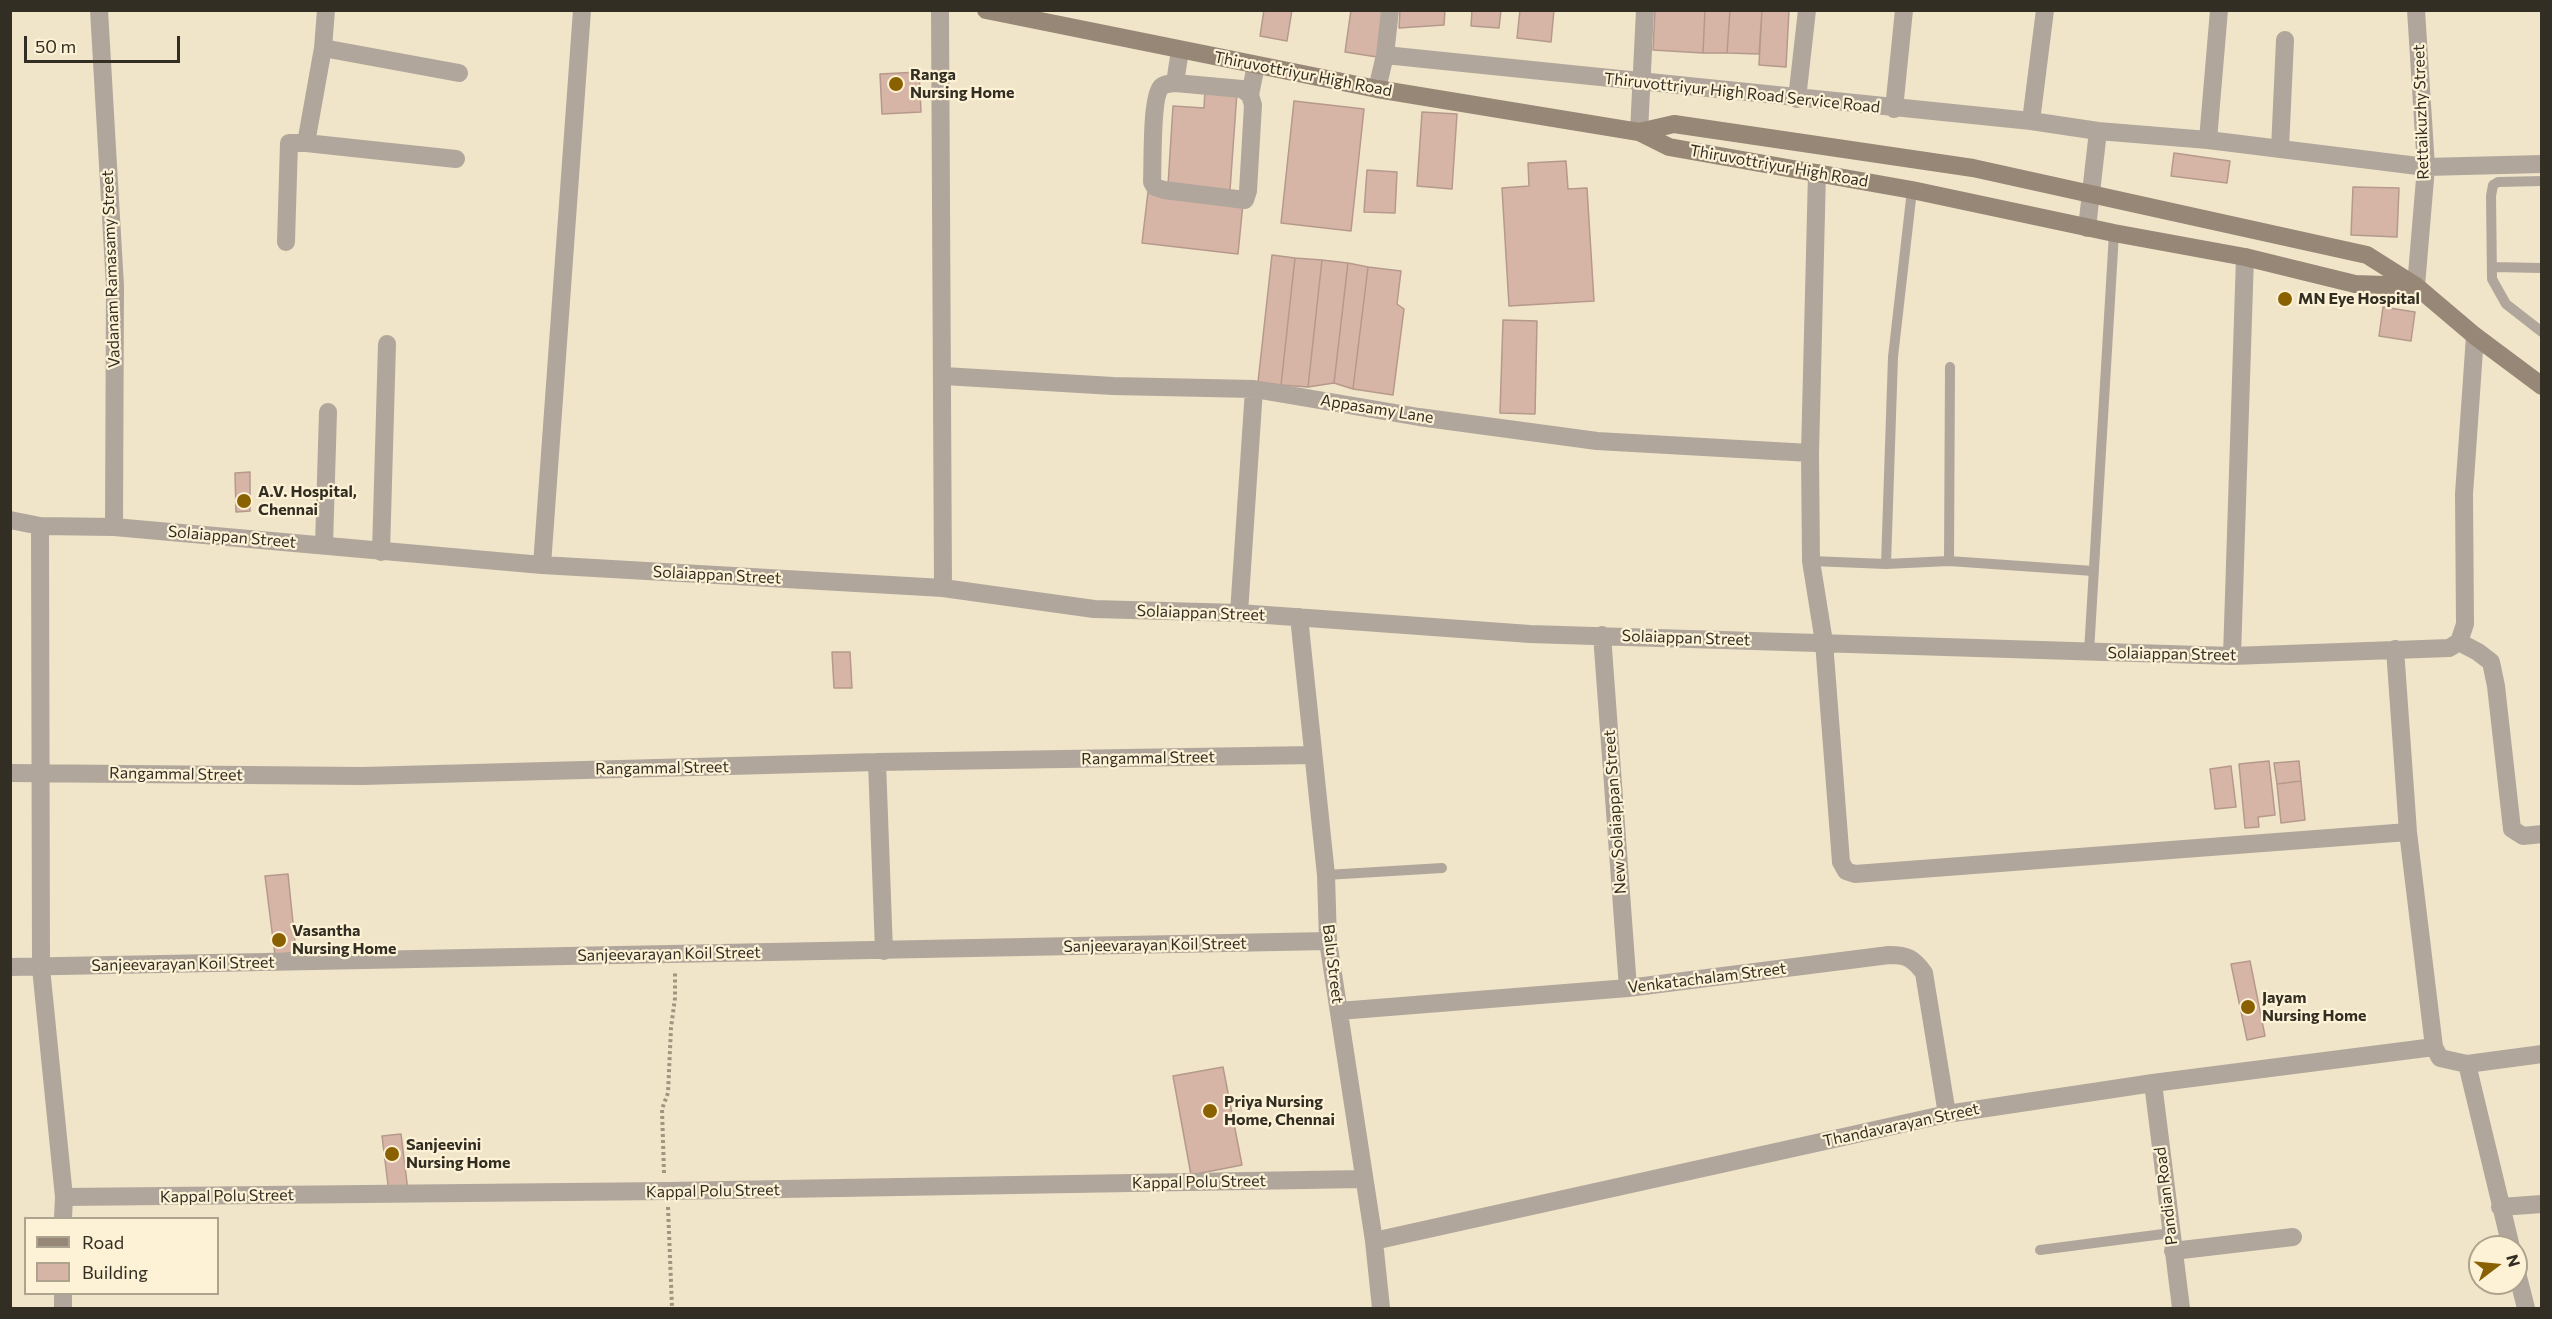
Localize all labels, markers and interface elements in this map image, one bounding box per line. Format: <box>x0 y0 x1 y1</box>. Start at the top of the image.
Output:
scale bar <box>27 24 183 62</box>
text: 50 m <box>35 35 76 57</box>
street label: Rettaikuzhy Street <box>2409 44 2433 180</box>
street label: Thiruvottriyur High Road <box>1212 47 1394 101</box>
place label: Ranga Nursing Home <box>910 65 1014 103</box>
street label: Thiruvottriyur High Road Service Road <box>1603 69 1881 117</box>
marker: Ranga Nursing Home <box>887 75 905 93</box>
street label: Thiruvottriyur High Road <box>1688 141 1870 191</box>
street label: Vadanam Ramasamy Street <box>98 170 124 368</box>
place label: MN Eye Hospital <box>2298 289 2420 309</box>
marker: MN Eye Hospital <box>2276 290 2294 308</box>
street label: Appasamy Lane <box>1319 391 1435 427</box>
place label: A.V. Hospital, Chennai <box>258 482 357 520</box>
marker: A.V. Hospital, Chennai <box>235 492 253 510</box>
street label: Solaiappan Street <box>167 522 297 552</box>
street label: Solaiappan Street <box>652 562 782 588</box>
street label: Solaiappan Street <box>1136 601 1266 625</box>
street label: Solaiappan Street <box>1621 626 1751 650</box>
street label: Solaiappan Street <box>2108 643 2236 665</box>
street label: New Solaiappan Street <box>1600 729 1630 895</box>
street label: Rangammal Street <box>1081 747 1215 769</box>
street label: Rangammal Street <box>595 757 729 779</box>
street label: Rangammal Street <box>109 763 243 785</box>
place label: Vasantha Nursing Home <box>292 921 396 959</box>
street label: Balu Street <box>1319 923 1347 1005</box>
marker: Vasantha Nursing Home <box>270 931 288 949</box>
street label: Sanjeevarayan Koil Street <box>1063 934 1247 956</box>
street label: Sanjeevarayan Koil Street <box>577 943 761 965</box>
street label: Sanjeevarayan Koil Street <box>91 953 275 975</box>
street label: Venkatachalam Street <box>1627 959 1787 997</box>
place label: Jayam Nursing Home <box>2262 988 2366 1026</box>
marker: Jayam Nursing Home <box>2239 998 2257 1016</box>
place label: Priya Nursing Home, Chennai <box>1224 1092 1335 1130</box>
street label: Thandavarayan Street <box>1821 1099 1981 1151</box>
marker: Priya Nursing Home, Chennai <box>1201 1102 1219 1120</box>
place label: Sanjeevini Nursing Home <box>406 1135 510 1173</box>
marker: Sanjeevini Nursing Home <box>383 1145 401 1163</box>
street label: Pandian Road <box>2150 1146 2182 1246</box>
street label: Kappal Polu Street <box>1132 1171 1266 1193</box>
street label: Kappal Polu Street <box>646 1180 780 1202</box>
street label: Kappal Polu Street <box>160 1185 294 1207</box>
legend <box>24 1217 219 1295</box>
text: Road <box>82 1231 124 1253</box>
north arrow <box>2468 1235 2528 1295</box>
text: N <box>2503 1252 2525 1269</box>
text: Building <box>82 1261 148 1283</box>

